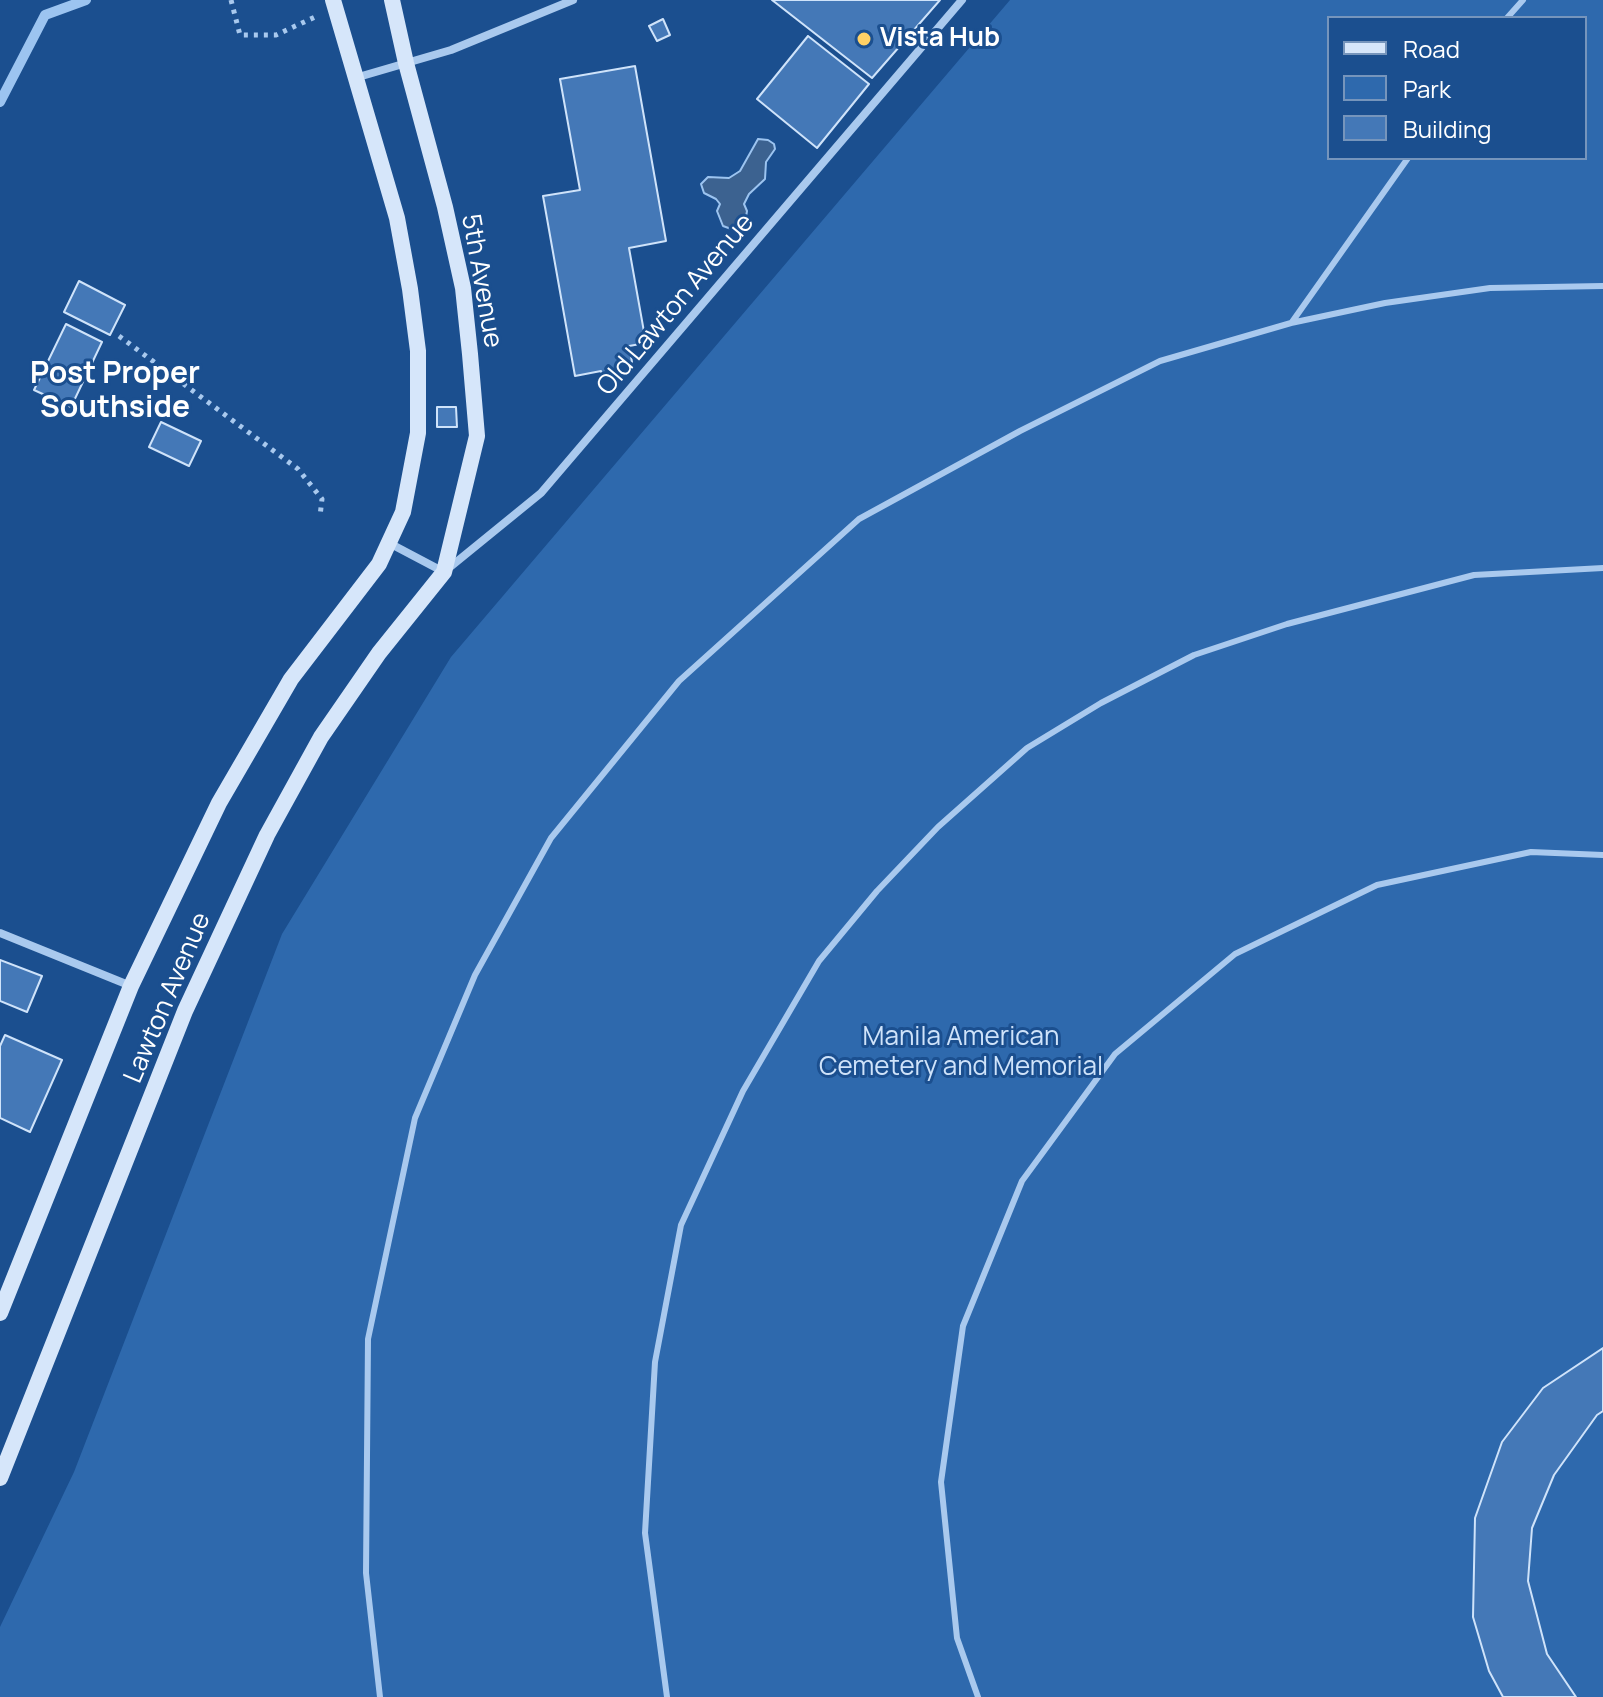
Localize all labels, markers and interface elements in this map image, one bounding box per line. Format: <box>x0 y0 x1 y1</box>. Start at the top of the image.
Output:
legend <box>1327 16 1587 160</box>
place label: Vista Hub <box>880 23 1000 55</box>
marker: Vista Hub <box>855 30 873 48</box>
text: Road <box>1403 32 1460 65</box>
text: Park <box>1403 72 1451 105</box>
text: Building <box>1403 112 1491 145</box>
street label: Old Lawton Avenue <box>591 208 761 402</box>
street label: 5th Avenue <box>454 212 508 350</box>
district label: Post Proper Southside <box>30 357 200 428</box>
street label: Lawton Avenue <box>118 908 218 1088</box>
park label: Manila American Cemetery and Memorial <box>819 1022 1103 1084</box>

